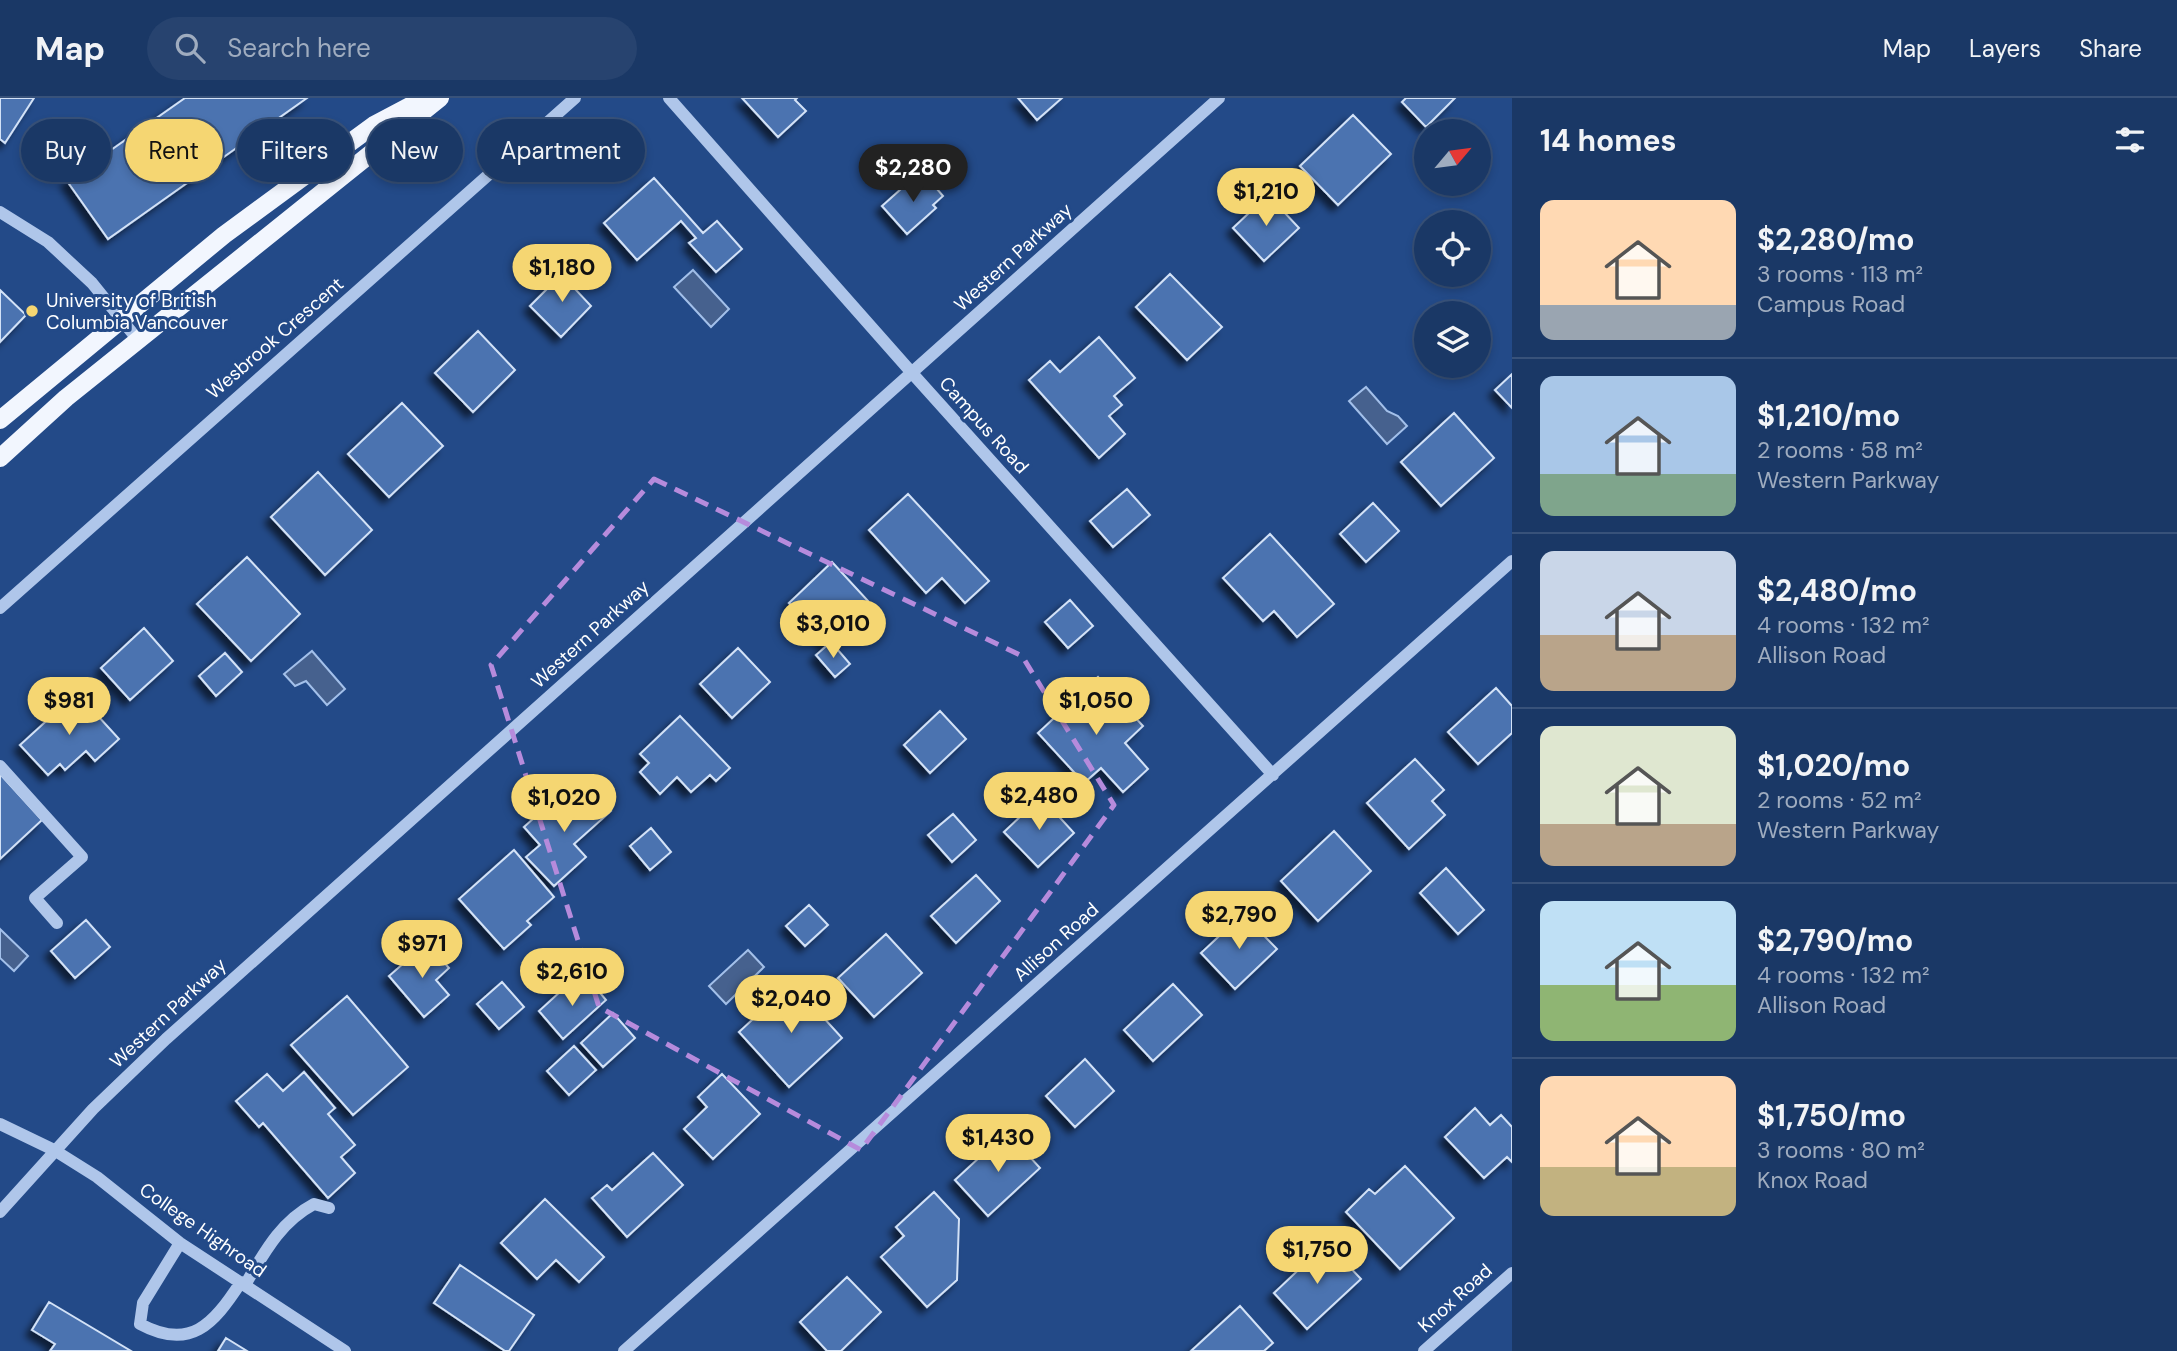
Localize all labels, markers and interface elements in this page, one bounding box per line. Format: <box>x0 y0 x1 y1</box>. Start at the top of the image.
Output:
search box <box>147 17 637 80</box>
text: Map <box>35 27 105 70</box>
icon: search <box>171 29 209 67</box>
text: Search here <box>227 31 371 65</box>
text: Map <box>1883 33 1931 64</box>
text: Layers <box>1969 33 2041 64</box>
text: Share <box>2079 33 2142 64</box>
chip: Buy <box>21 119 111 182</box>
chip: Rent <box>125 119 223 182</box>
chip: Filters <box>237 119 353 182</box>
chip: New <box>367 119 463 182</box>
chip: Apartment <box>477 119 645 182</box>
north arrow <box>1414 119 1491 196</box>
map controls <box>1414 119 1491 378</box>
text: 14 homes <box>1540 121 1677 160</box>
icon: filters <box>2111 121 2149 159</box>
pin: $2,280 <box>856 144 970 204</box>
text: $2,280 <box>875 152 951 182</box>
pin: $1,210 <box>1209 169 1323 228</box>
text: $1,210 <box>1233 176 1299 206</box>
street label: Western Parkway <box>949 197 1078 317</box>
button: locate <box>1414 210 1491 287</box>
text: $2,280/mo <box>1757 220 1915 259</box>
icon: home <box>1596 228 1680 312</box>
pin: $1,180 <box>505 244 619 304</box>
text: $1,180 <box>528 252 596 282</box>
text: 3 rooms · 113 m² <box>1757 259 1923 289</box>
street label: Wesbrook Crescent <box>201 271 349 405</box>
place label: University of British Columbia Vancouver <box>46 288 228 335</box>
text: Campus Road <box>1757 289 1905 319</box>
button: layers <box>1414 301 1491 378</box>
marker: University of British Columbia Vancouver <box>24 303 40 319</box>
street label: Campus Road <box>934 371 1034 479</box>
text: $1,210/mo <box>1757 396 1900 435</box>
icon: home <box>1596 404 1680 488</box>
text: 2 rooms · 58 m² <box>1757 435 1923 465</box>
text: Western Parkway <box>1757 465 1939 495</box>
text: $2,480/mo <box>1757 571 1917 610</box>
street label: Western Parkway <box>526 574 655 694</box>
icon: home <box>1596 579 1680 663</box>
pin: $3,010 <box>776 601 890 660</box>
text: $3,010 <box>796 608 870 638</box>
text: 4 rooms · 132 m² <box>1757 610 1929 640</box>
text: Allison Road <box>1757 640 1886 670</box>
pin: $981 <box>28 678 110 737</box>
pin: $1,050 <box>1039 678 1153 737</box>
text: $981 <box>44 685 94 715</box>
text: $1,050 <box>1059 685 1133 715</box>
text: $1,020/mo <box>1757 746 1910 785</box>
icon: home <box>1596 754 1680 838</box>
pin: $2,480 <box>982 772 1096 832</box>
pin: $1,020 <box>507 774 621 834</box>
text: $2,480 <box>1000 780 1078 810</box>
text: $1,020 <box>527 782 601 812</box>
text: 2 rooms · 52 m² <box>1757 785 1922 815</box>
text: Western Parkway <box>1757 815 1939 845</box>
pin: $2,790 <box>1182 892 1296 951</box>
street label: Allison Road <box>1008 897 1104 987</box>
text: $2,790 <box>1201 899 1277 929</box>
pin: $971 <box>381 920 463 980</box>
text: $2,790/mo <box>1757 921 1913 960</box>
text: $971 <box>397 928 447 958</box>
icon: home <box>1596 929 1680 1013</box>
pin: $2,610 <box>515 948 629 1008</box>
street label: Western Parkway <box>104 952 232 1073</box>
text: $2,610 <box>536 956 608 986</box>
text: 4 rooms · 132 m² <box>1757 960 1929 990</box>
pin: $2,040 <box>734 976 848 1035</box>
text: $2,040 <box>751 983 831 1013</box>
text: Allison Road <box>1757 990 1886 1020</box>
text: $1,750/mo <box>1757 1096 1906 1135</box>
icon: home <box>1596 1104 1680 1188</box>
pin: $1,430 <box>941 1114 1055 1174</box>
text: $1,430 <box>962 1122 1034 1152</box>
text: 3 rooms · 80 m² <box>1757 1135 1925 1165</box>
text: Knox Road <box>1757 1165 1868 1195</box>
street label: College Highroad <box>135 1177 271 1283</box>
pin: $1,750 <box>1260 1226 1374 1286</box>
text: $1,750 <box>1282 1234 1352 1264</box>
street label: Knox Road <box>1413 1258 1497 1338</box>

